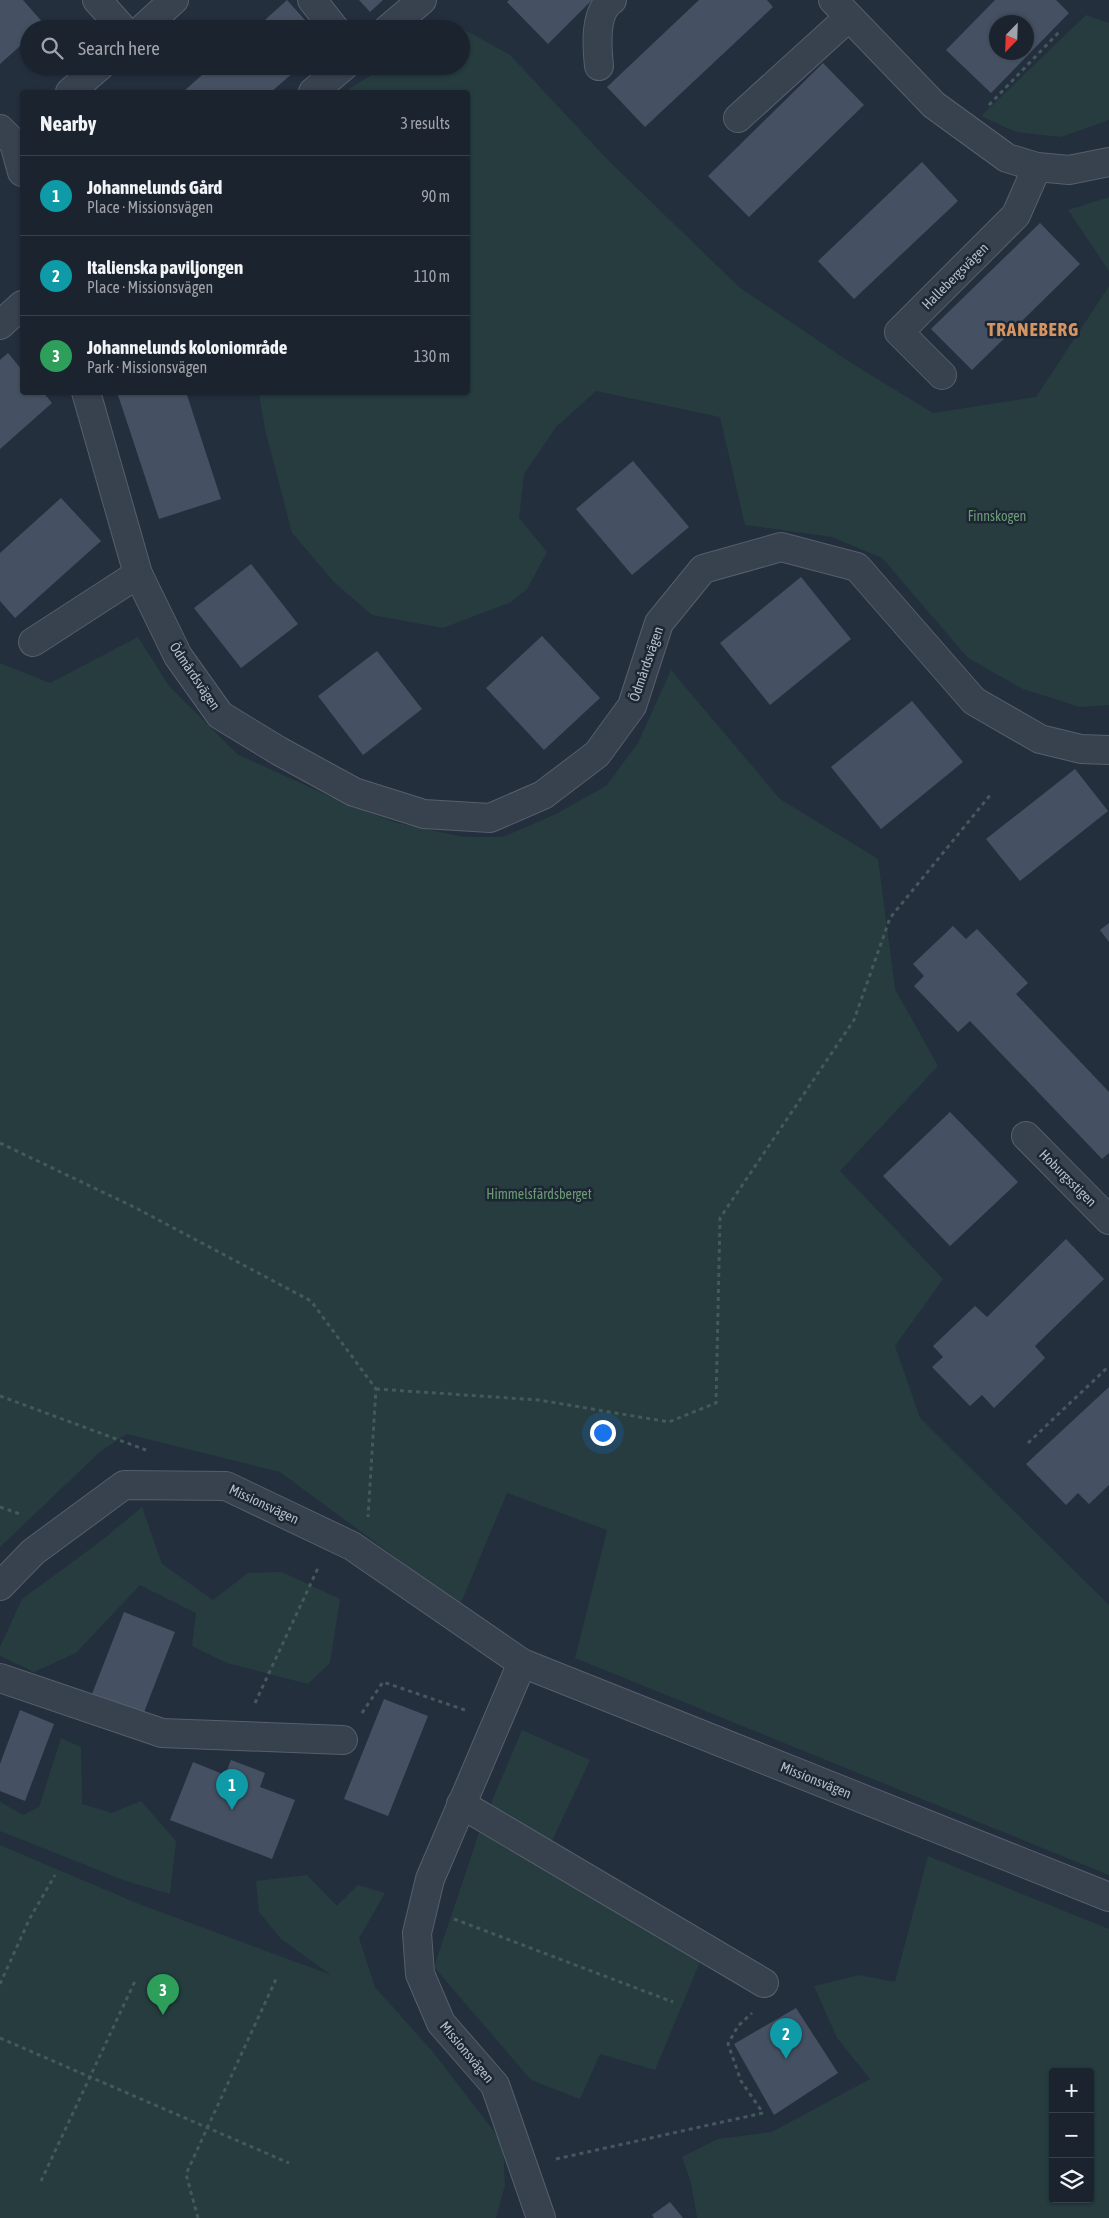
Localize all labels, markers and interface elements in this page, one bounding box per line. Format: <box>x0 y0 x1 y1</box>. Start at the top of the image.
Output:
north arrow <box>989 15 1034 60</box>
search box <box>20 20 470 75</box>
icon: search <box>38 34 66 62</box>
text: Search here <box>78 37 160 59</box>
text: Nearby <box>40 111 96 135</box>
text: 3 results <box>400 114 450 132</box>
text: Johannelunds Gård <box>87 176 222 198</box>
text: 1 <box>52 187 60 205</box>
text: 90 m <box>421 187 450 205</box>
text: Place · Missionsvägen <box>87 198 213 216</box>
street label: Hallebergsvägen <box>919 240 991 312</box>
text: Italienska paviljongen <box>87 256 243 278</box>
text: 2 <box>52 267 60 285</box>
text: 110 m <box>414 267 450 285</box>
text: Place · Missionsvägen <box>87 278 213 296</box>
district label: TRANEBERG <box>987 318 1079 340</box>
text: Johannelunds koloniområde <box>87 336 287 358</box>
text: 3 <box>52 347 60 365</box>
text: 130 m <box>414 347 450 365</box>
text: Park · Missionsvägen <box>87 358 207 376</box>
park label: Finnskogen <box>968 508 1026 524</box>
street label: Ödmårdsvägen <box>626 624 666 704</box>
street label: Ödmårdsvägen <box>167 639 223 713</box>
street label: Hoburgsstigen <box>1036 1146 1100 1210</box>
park label: Himmelsfärdsberget <box>486 1186 592 1202</box>
your location <box>590 1420 616 1446</box>
street label: Missionsvägen <box>227 1481 301 1527</box>
street label: Missionsvägen <box>778 1759 854 1801</box>
pin: 1 <box>216 1769 248 1810</box>
pin: 3 <box>147 1974 179 2015</box>
street label: Missionsvägen <box>437 2018 497 2086</box>
pin: 2 <box>770 2018 802 2059</box>
map controls <box>1049 2068 1094 2203</box>
button: + <box>1049 2068 1094 2113</box>
button: − <box>1049 2113 1094 2158</box>
button: layers <box>1049 2158 1094 2203</box>

